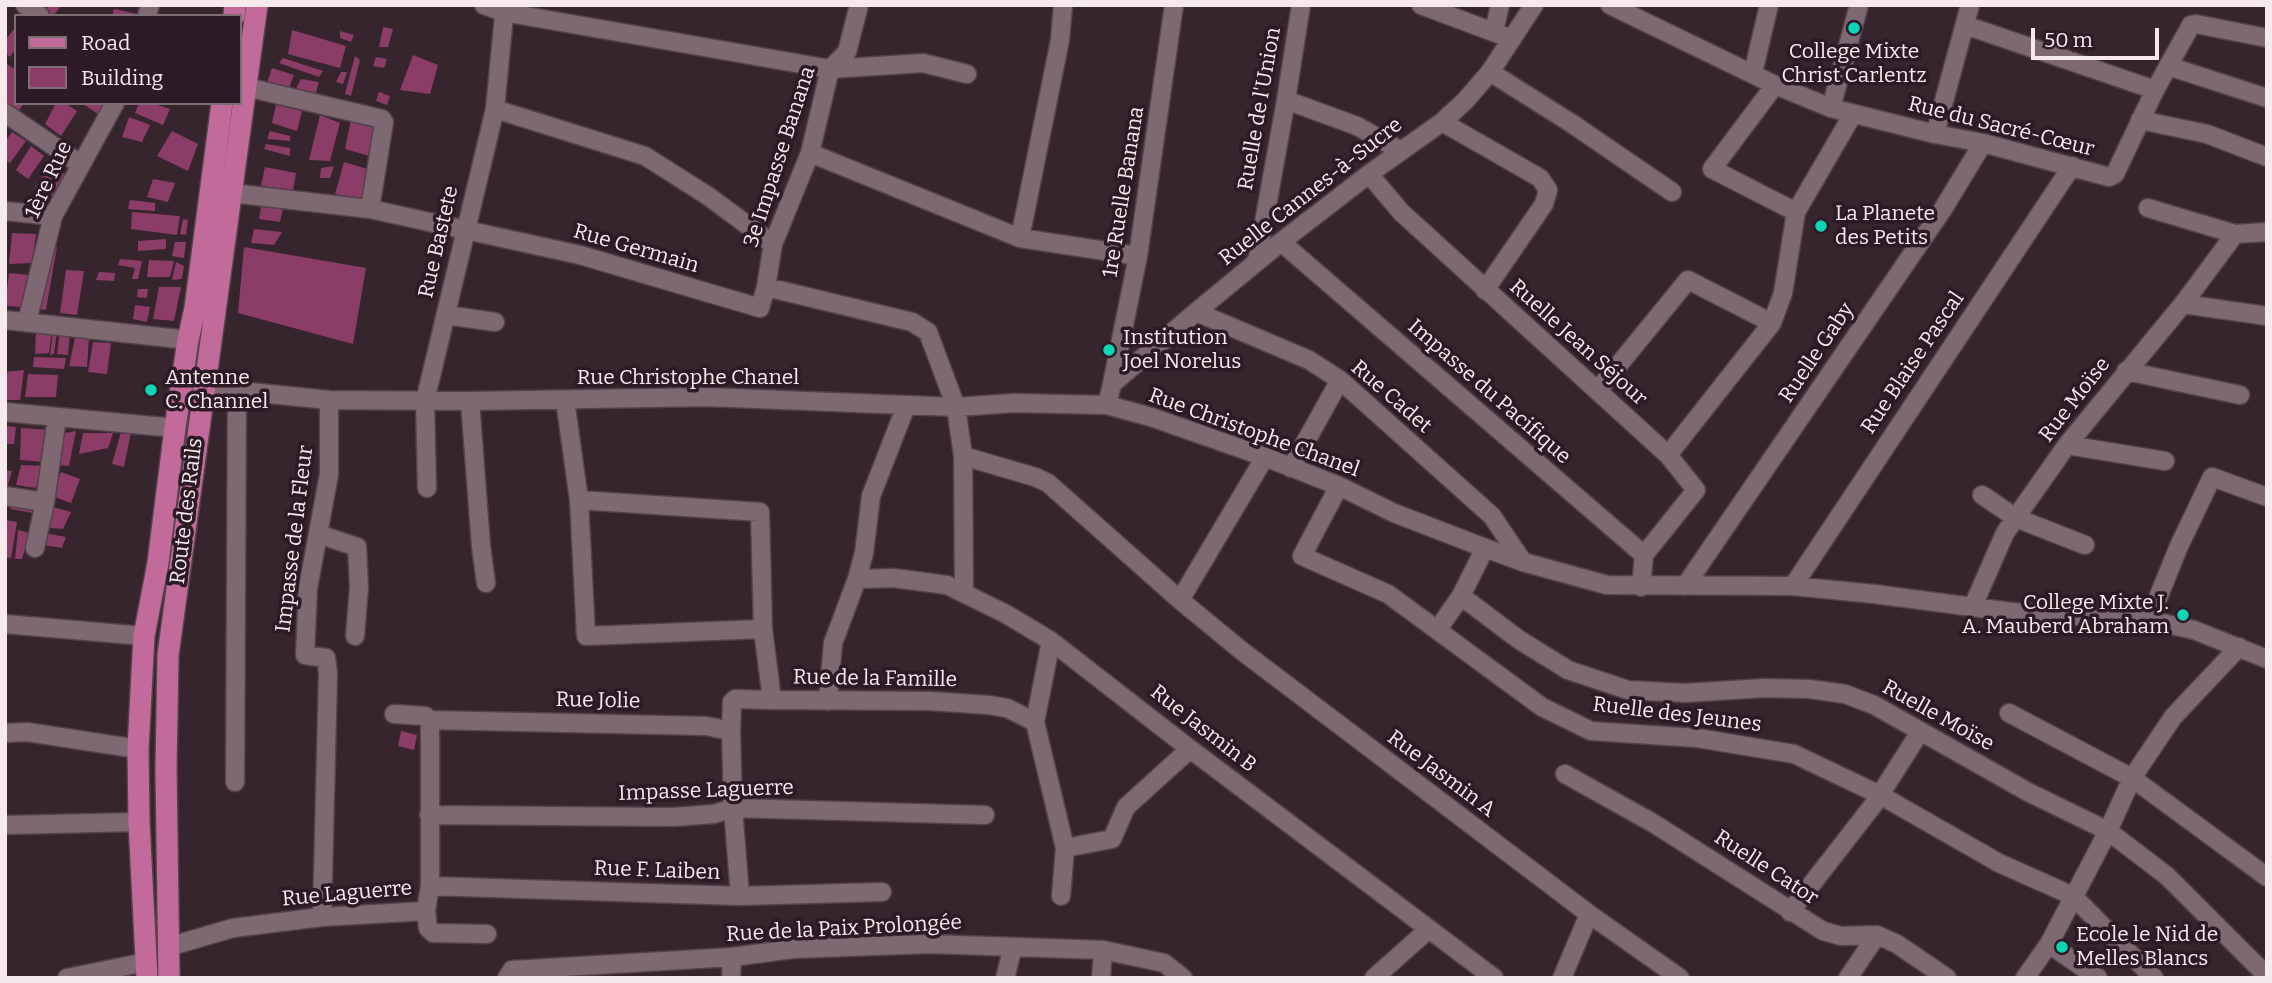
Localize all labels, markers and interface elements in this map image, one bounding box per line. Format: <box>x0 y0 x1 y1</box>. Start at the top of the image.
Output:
legend <box>14 14 242 105</box>
scale bar <box>2034 14 2162 58</box>
marker: College Mixte Christ Carlentz <box>1846 20 1862 36</box>
street label: Ruelle de l'Union <box>1233 26 1287 192</box>
text: 50 m <box>2044 27 2093 53</box>
text: Road <box>81 30 130 56</box>
place label: College Mixte Christ Carlentz <box>1781 39 1927 89</box>
street label: 3e Impasse Banana <box>739 63 821 251</box>
text: Building <box>81 65 163 91</box>
street label: Rue du Sacré-Cœur <box>1905 92 2097 162</box>
street label: 1re Ruelle Banana <box>1098 105 1150 279</box>
street label: Ruelle Cannes-à-Sucre <box>1214 113 1408 271</box>
street label: 1ère Rue <box>20 137 78 223</box>
street label: Rue Bastete <box>414 183 464 301</box>
place label: La Planete des Petits <box>1835 201 1935 251</box>
marker: La Planete des Petits <box>1813 218 1829 234</box>
street label: Rue Germain <box>570 219 702 279</box>
street label: Ruelle Jean Séjour <box>1504 275 1652 411</box>
street label: Rue Blaise Pascal <box>1856 287 1970 439</box>
street label: Ruelle Gaby <box>1774 298 1860 408</box>
street label: Impasse du Pacifique <box>1402 314 1576 470</box>
place label: Institution Joel Norelus <box>1123 325 1241 375</box>
marker: Institution Joel Norelus <box>1101 342 1117 358</box>
street label: Rue Moïse <box>2034 353 2116 447</box>
street label: Rue Cadet <box>1346 355 1436 439</box>
place label: Antenne C. Channel <box>165 365 268 415</box>
street label: Rue Christophe Chanel <box>577 365 799 391</box>
marker: Antenne C. Channel <box>143 382 159 398</box>
street label: Rue Christophe Chanel <box>1145 383 1363 483</box>
street label: Route des Rails <box>166 437 208 585</box>
street label: Impasse de la Fleur <box>271 444 319 634</box>
place label: College Mixte J. A. Mauberd Abraham <box>1962 590 2169 640</box>
marker: College Mixte J. A. Mauberd Abraham <box>2175 607 2191 623</box>
street label: Rue de la Famille <box>793 665 957 693</box>
street label: Ruelle Moïse <box>1878 675 1998 757</box>
street label: Rue Jasmin B <box>1145 680 1261 778</box>
street label: Rue Jolie <box>555 688 641 714</box>
street label: Ruelle des Jeunes <box>1591 692 1763 738</box>
street label: Rue Jasmin A <box>1382 725 1500 823</box>
street label: Impasse Laguerre <box>618 775 794 807</box>
street label: Ruelle Cator <box>1709 825 1823 911</box>
street label: Rue F. Laiben <box>593 856 721 886</box>
street label: Rue Laguerre <box>281 876 413 912</box>
street label: Rue de la Paix Prolongée <box>726 910 962 948</box>
place label: Ecole le Nid de Melles Blancs <box>2076 922 2218 972</box>
marker: Ecole le Nid de Melles Blancs <box>2054 939 2070 955</box>

